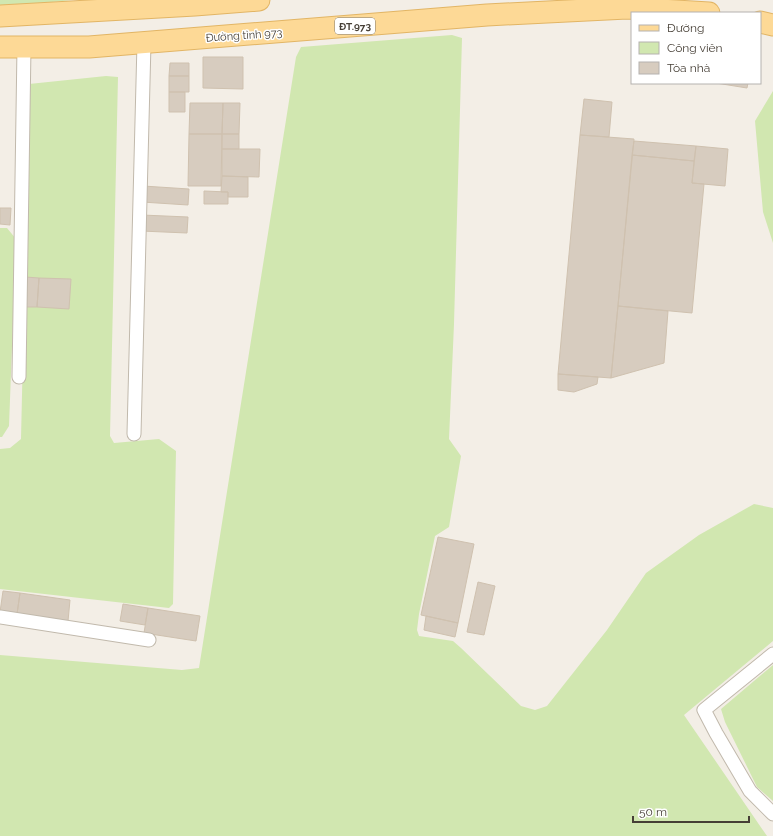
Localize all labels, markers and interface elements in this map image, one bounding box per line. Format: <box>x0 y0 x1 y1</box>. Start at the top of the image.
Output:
legend <box>631 12 761 84</box>
road number: ĐT.973 <box>335 18 375 34</box>
text: Đường <box>667 21 704 35</box>
street label: Đường tỉnh 973 <box>205 26 283 45</box>
text: Công viên <box>667 41 723 55</box>
text: Tòa nhà <box>667 61 710 75</box>
scale bar <box>633 798 749 824</box>
text: 50 m <box>639 805 667 819</box>

